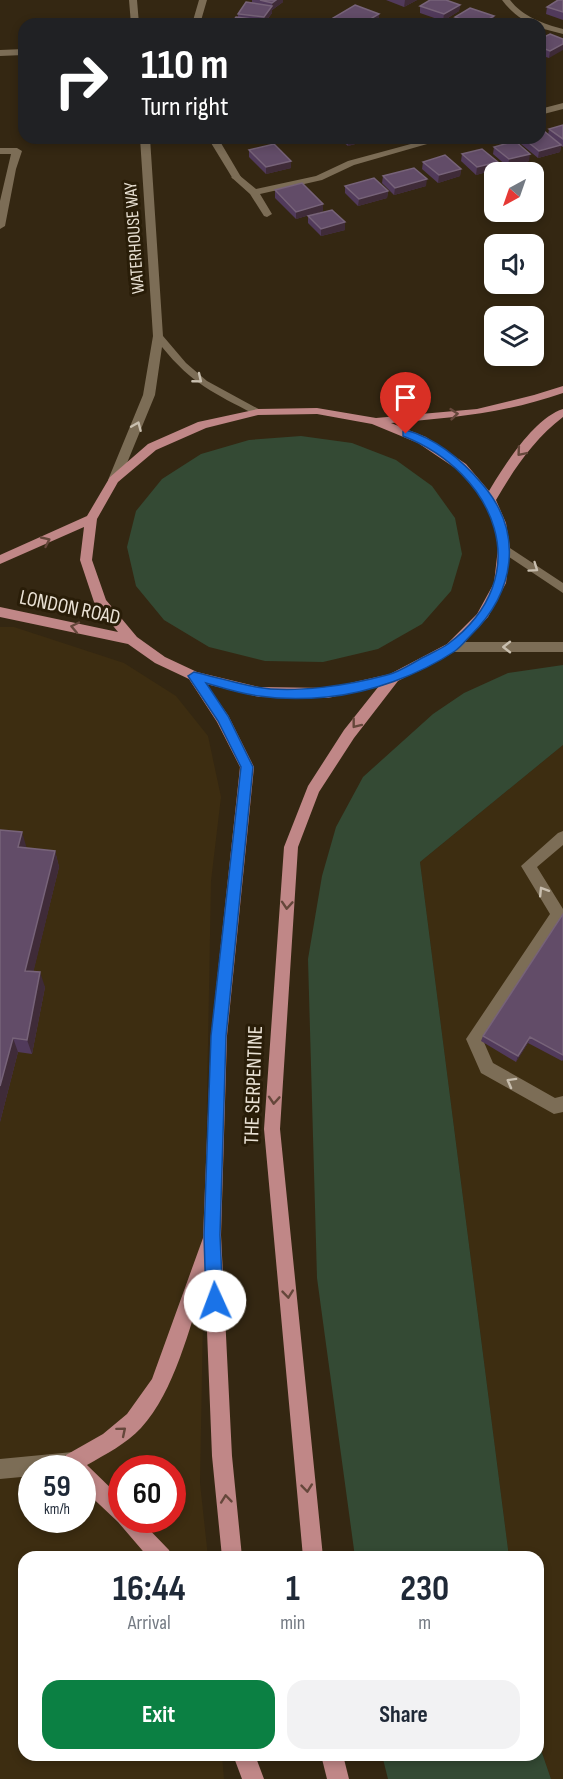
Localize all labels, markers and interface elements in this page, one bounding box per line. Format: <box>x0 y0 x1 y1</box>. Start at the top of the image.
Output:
text: 110 m <box>141 40 228 91</box>
icon: right <box>42 42 120 120</box>
text: Turn right <box>141 91 228 123</box>
north arrow <box>484 162 544 222</box>
map controls <box>484 162 544 366</box>
street label: WATERHOUSE WAY <box>120 181 149 295</box>
button: sound <box>484 234 544 294</box>
button: layers <box>484 306 544 366</box>
one-way arrow <box>191 371 202 382</box>
pin <box>380 372 431 434</box>
icon: arrive <box>389 381 422 414</box>
one-way arrow <box>449 408 458 421</box>
one-way arrow <box>130 421 142 432</box>
one-way arrow <box>518 445 529 456</box>
one-way arrow <box>39 536 50 548</box>
one-way arrow <box>527 561 538 572</box>
street label: LONDON ROAD <box>17 585 123 630</box>
one-way arrow <box>70 622 80 635</box>
one-way arrow <box>503 641 512 653</box>
one-way arrow <box>353 717 364 728</box>
one-way arrow <box>539 887 551 897</box>
one-way arrow <box>280 901 293 910</box>
street label: THE SERPENTINE <box>239 1025 268 1145</box>
one-way arrow <box>507 1078 517 1089</box>
one-way arrow <box>268 1095 281 1105</box>
position arrow <box>183 1269 247 1333</box>
one-way arrow <box>281 1290 294 1299</box>
one-way arrow <box>115 1428 126 1439</box>
speed limit sign: 60 <box>108 1455 186 1533</box>
text: 59 <box>43 1469 71 1505</box>
one-way arrow <box>300 1484 313 1493</box>
one-way arrow <box>220 1494 233 1503</box>
text: km/h <box>44 1500 70 1519</box>
text: 16:44 <box>113 1568 186 1611</box>
text: 1 <box>286 1568 300 1611</box>
text: 230 <box>400 1568 449 1611</box>
text: Arrival <box>128 1611 171 1635</box>
text: min <box>280 1611 305 1635</box>
text: m <box>418 1611 431 1635</box>
button: Exit <box>42 1680 275 1749</box>
button: Share <box>287 1680 520 1749</box>

